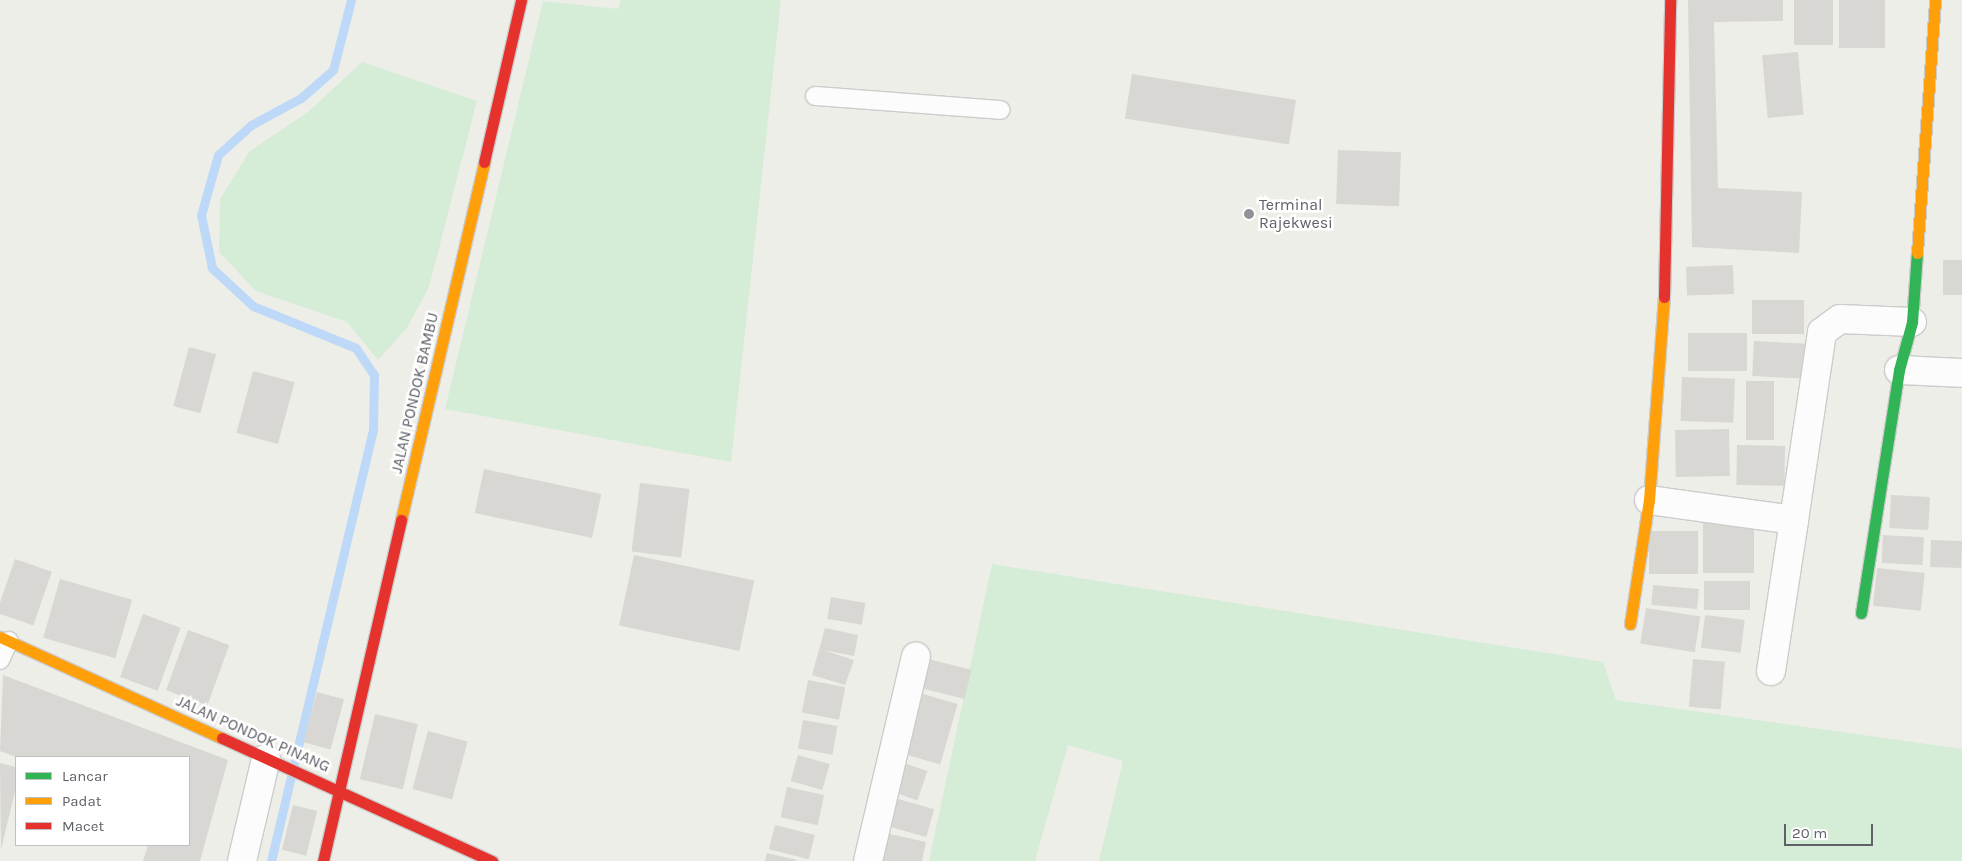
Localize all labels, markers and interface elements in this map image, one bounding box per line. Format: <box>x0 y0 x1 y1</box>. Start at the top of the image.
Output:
place label: Terminal Rajekwesi <box>1259 195 1333 233</box>
marker: Terminal Rajekwesi <box>1243 208 1255 220</box>
street label: JALAN PONDOK BAMBU <box>387 311 443 475</box>
street label: JALAN PONDOK PINANG <box>173 691 333 777</box>
legend <box>15 756 190 846</box>
text: Lancar <box>62 767 108 785</box>
text: Padat <box>62 792 101 810</box>
scale bar <box>1787 814 1876 846</box>
text: Macet <box>62 817 104 835</box>
text: 20 m <box>1792 824 1827 842</box>

